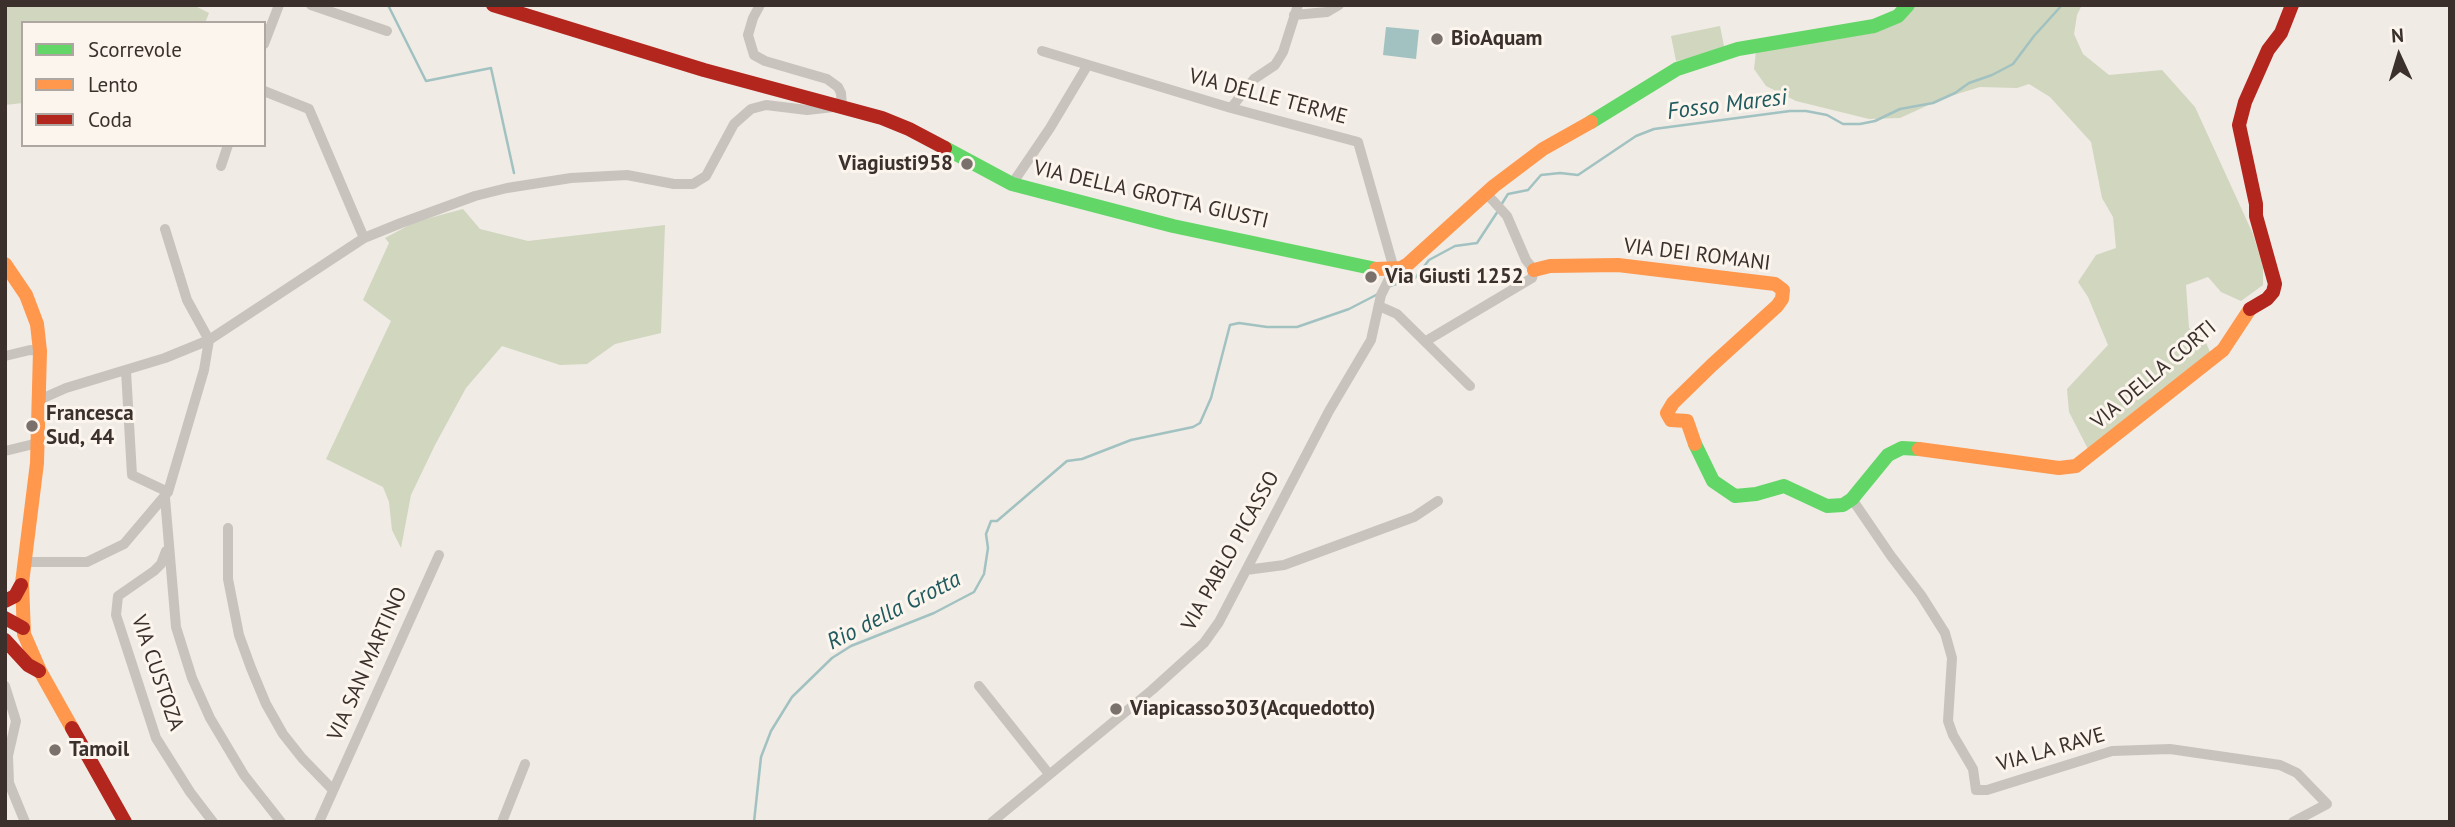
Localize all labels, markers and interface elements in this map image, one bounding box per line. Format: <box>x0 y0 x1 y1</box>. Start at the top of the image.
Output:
legend <box>21 21 266 147</box>
north arrow <box>2364 21 2434 91</box>
text: N <box>2390 23 2405 47</box>
place label: BioAquam <box>1451 26 1543 52</box>
marker: BioAquam <box>1429 31 1445 47</box>
text: Scorrevole <box>88 36 182 63</box>
street label: VIA DELLE TERME <box>1186 64 1350 130</box>
text: Lento <box>88 71 138 98</box>
water label: Fosso Maresi <box>1666 84 1788 126</box>
text: Coda <box>88 106 132 133</box>
place label: Viagiusti958 <box>839 151 953 177</box>
marker: Viagiusti958 <box>959 156 975 172</box>
street label: VIA DELLA GROTTA GIUSTI <box>1031 156 1271 234</box>
street label: VIA DEI ROMANI <box>1622 233 1772 277</box>
place label: Via Giusti 1252 <box>1385 264 1524 290</box>
marker: Via Giusti 1252 <box>1363 269 1379 285</box>
street label: VIA DELLA CORTI <box>2086 315 2222 435</box>
place label: Francesca Sud, 44 <box>46 401 134 451</box>
marker: Francesca Sud, 44 <box>24 418 40 434</box>
street label: VIA PABLO PICASSO <box>1177 467 1285 635</box>
water label: Rio della Grotta <box>823 565 965 657</box>
street label: VIA SAN MARTINO <box>323 583 413 745</box>
street label: VIA CUSTOZA <box>125 612 189 734</box>
place label: Viapicasso303(Acquedotto) <box>1130 696 1375 722</box>
marker: Viapicasso303(Acquedotto) <box>1108 701 1124 717</box>
street label: VIA LA RAVE <box>1994 723 2108 777</box>
place label: Tamoil <box>69 737 129 763</box>
marker: Tamoil <box>47 742 63 758</box>

